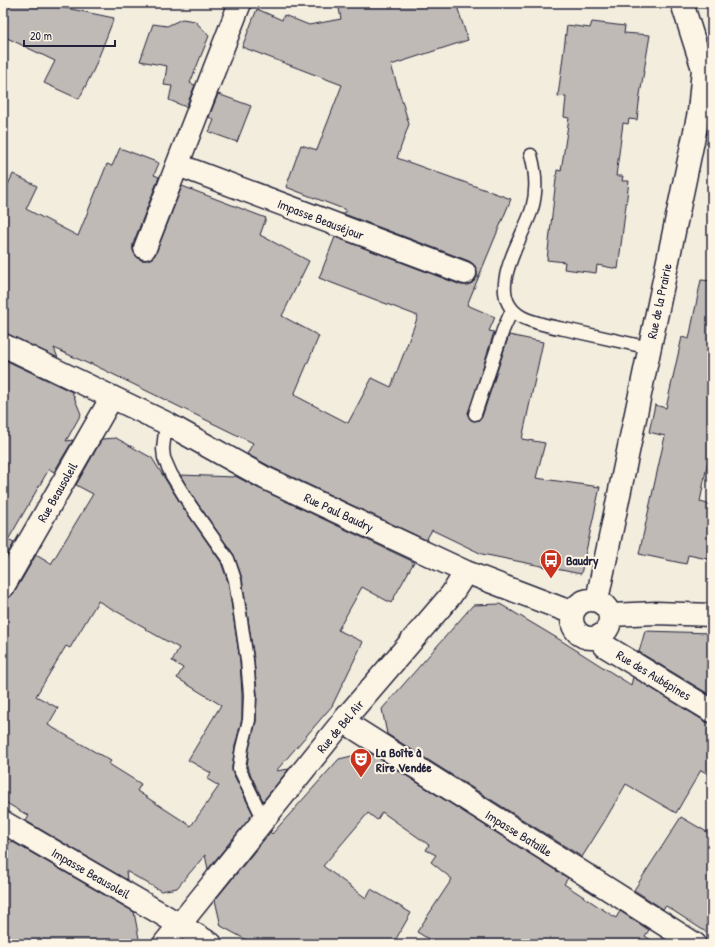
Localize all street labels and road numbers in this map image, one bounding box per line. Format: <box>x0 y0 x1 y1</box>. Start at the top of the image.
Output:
street label: Impasse Beauséjour <box>275 194 367 244</box>
street label: Rue de la Prairie <box>642 262 676 340</box>
street label: Rue Beausoleil <box>33 458 82 525</box>
street label: Rue Paul Baudry <box>301 488 377 536</box>
street label: Rue des Aubépines <box>613 646 695 704</box>
street label: Rue de Bel Air <box>312 695 368 757</box>
street label: Impasse Bataille <box>482 805 556 861</box>
street label: Impasse Beausoleil <box>48 843 134 903</box>

